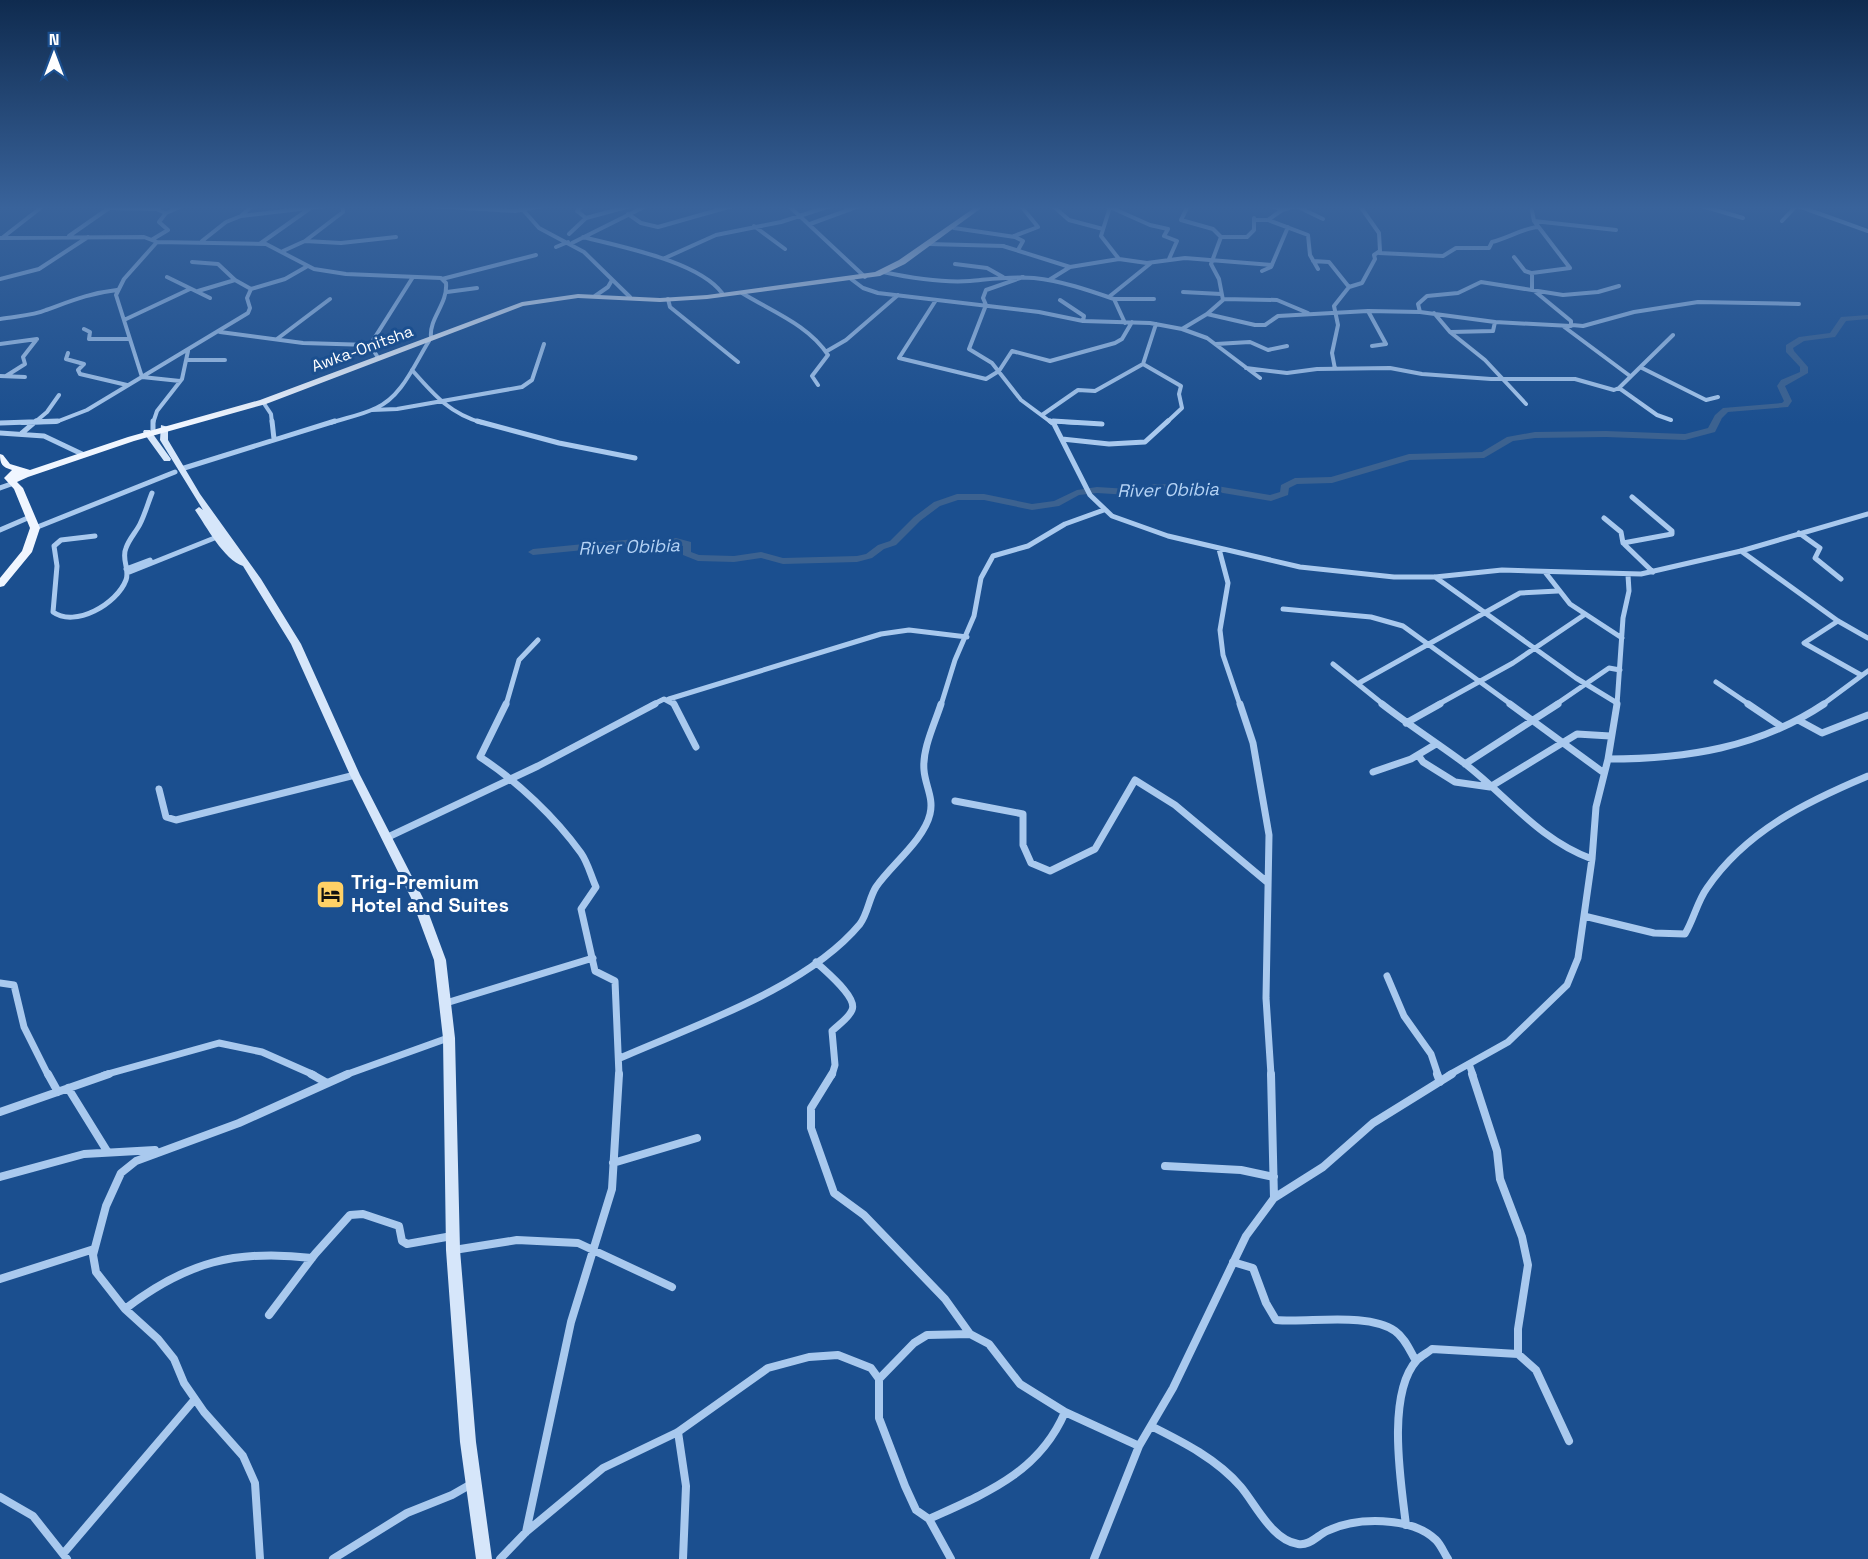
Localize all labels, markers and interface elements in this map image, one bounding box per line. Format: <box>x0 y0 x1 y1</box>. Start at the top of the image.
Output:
north arrow <box>24 24 84 84</box>
text: N <box>49 29 59 50</box>
street label: Awka-Onitsha <box>308 320 416 377</box>
water label: River Obibia <box>1117 477 1220 502</box>
water label: River Obibia <box>578 533 681 560</box>
place label: Trig-Premium Hotel and Suites <box>351 869 509 918</box>
hotel icon: Trig-Premium Hotel and Suites <box>314 878 346 910</box>

